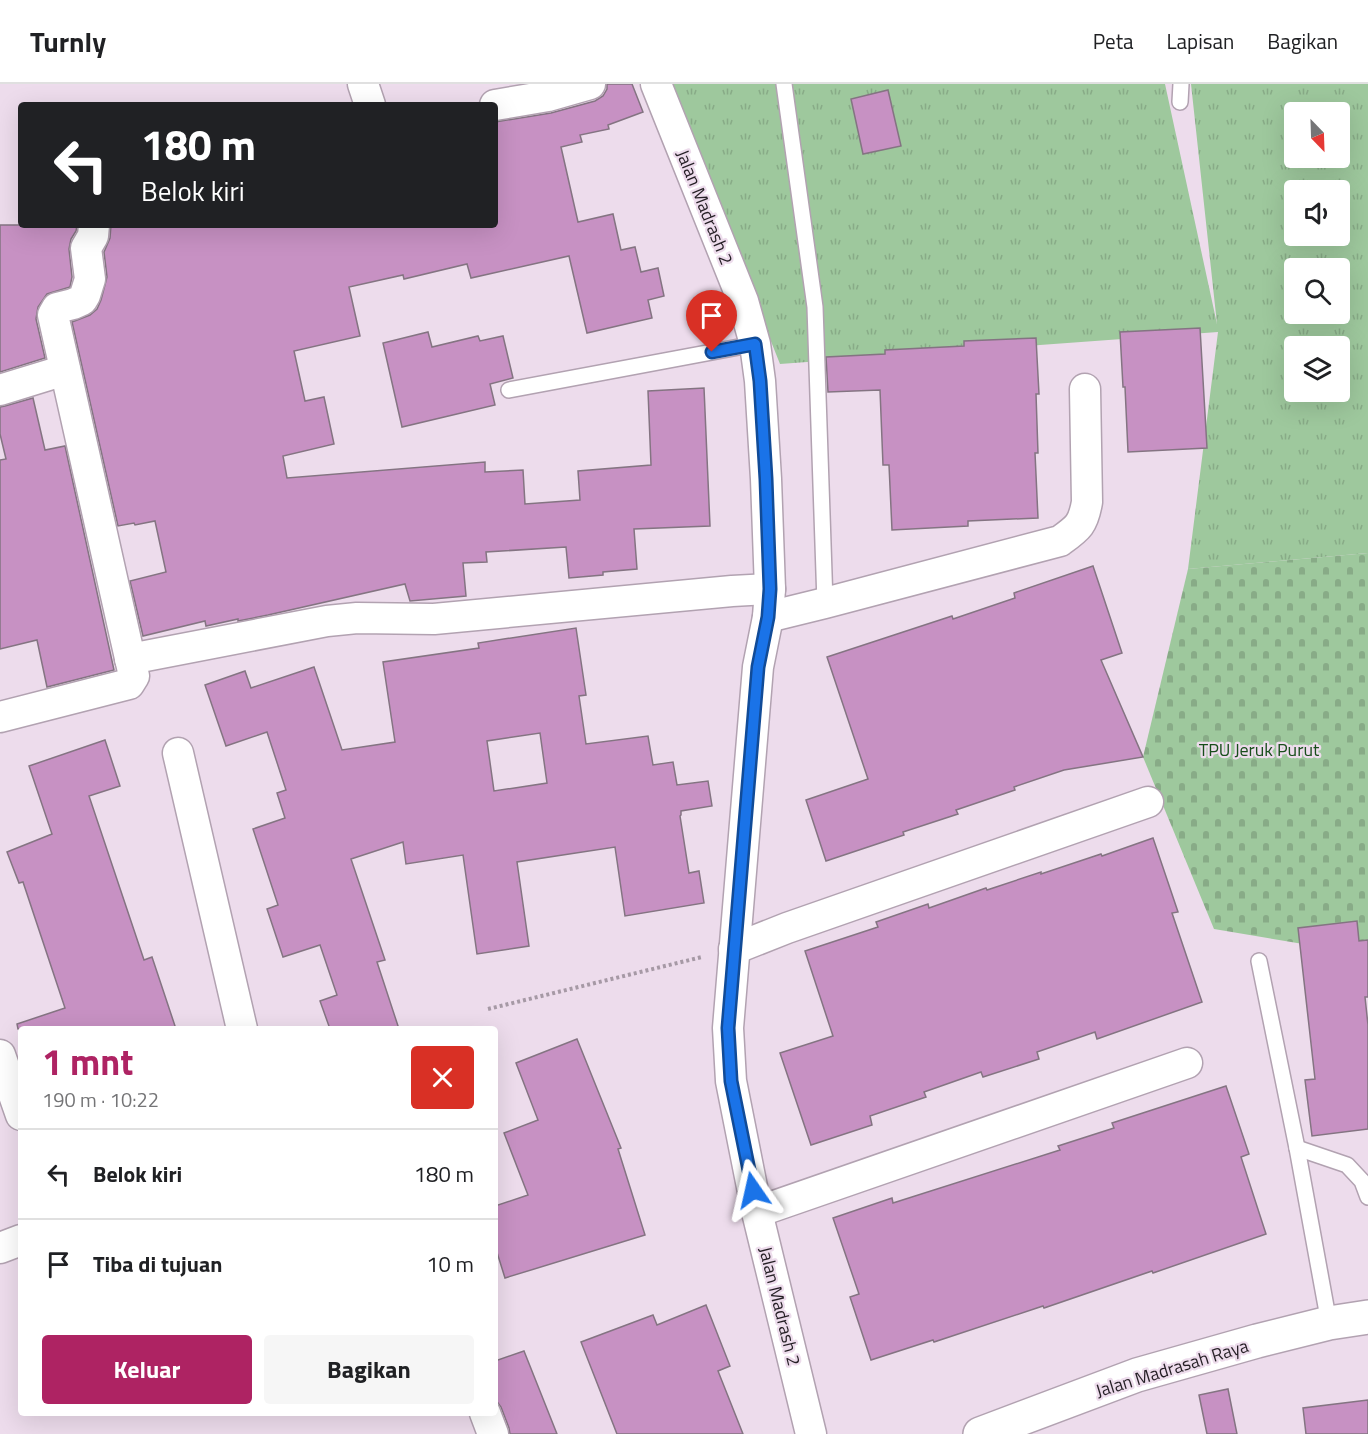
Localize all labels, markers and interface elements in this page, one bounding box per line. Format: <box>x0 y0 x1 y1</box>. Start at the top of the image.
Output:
text: Turnly <box>30 20 106 63</box>
text: Peta <box>1093 25 1134 57</box>
text: Lapisan <box>1167 25 1234 57</box>
text: Bagikan <box>1267 25 1338 57</box>
north arrow <box>1284 102 1350 168</box>
map controls <box>1284 102 1350 402</box>
text: 180 m <box>141 112 256 176</box>
icon: left <box>42 126 120 204</box>
street label: Jalan Madrash 2 <box>670 145 740 269</box>
text: Belok kiri <box>141 170 245 211</box>
button: sound <box>1284 180 1350 246</box>
button: search <box>1284 258 1350 324</box>
pin <box>686 290 737 352</box>
icon: arrive <box>695 299 728 332</box>
button: layers <box>1284 336 1350 402</box>
park label: TPU Jeruk Purut <box>1199 736 1320 763</box>
text: 1 mnt <box>42 1034 133 1089</box>
button: close <box>411 1046 474 1109</box>
text: 190 m · 10:22 <box>42 1084 159 1115</box>
text: Belok kiri <box>93 1157 182 1191</box>
text: 180 m <box>414 1157 474 1191</box>
icon: left <box>42 1158 75 1191</box>
position arrow <box>721 1158 785 1222</box>
street label: Jalan Madrash 2 <box>752 1244 808 1368</box>
text: Tiba di tujuan <box>93 1247 222 1281</box>
text: 10 m <box>426 1247 474 1281</box>
icon: arrive <box>42 1248 75 1281</box>
street label: Jalan Madrasah Raya <box>1092 1332 1252 1404</box>
button: Keluar <box>42 1335 252 1404</box>
button: Bagikan <box>264 1335 474 1404</box>

